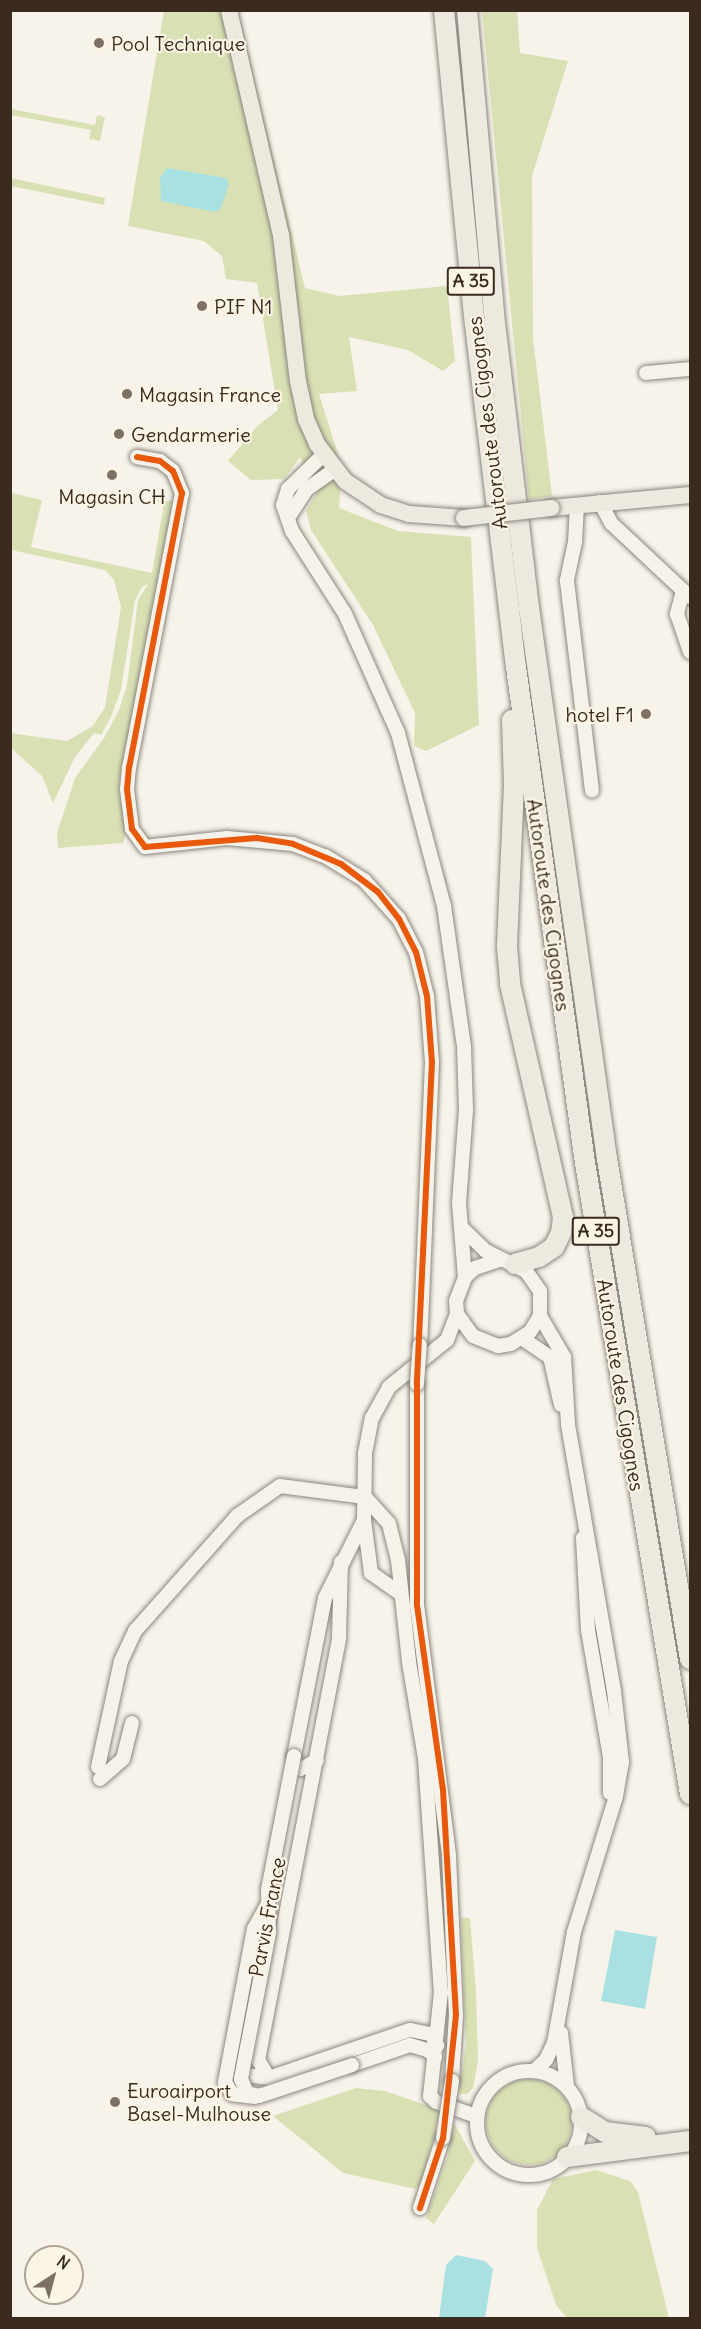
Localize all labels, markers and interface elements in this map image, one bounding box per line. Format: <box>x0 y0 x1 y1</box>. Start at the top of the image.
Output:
place label: Pool Technique <box>111 31 245 55</box>
marker: Pool Technique <box>92 36 106 50</box>
road number: A 35 <box>446 266 496 296</box>
place label: PIF N1 <box>214 294 272 318</box>
marker: PIF N1 <box>195 299 209 313</box>
street label: Autoroute des Cigognes <box>462 315 512 531</box>
place label: Magasin France <box>139 382 281 406</box>
marker: Magasin France <box>120 387 134 401</box>
place label: Gendarmerie <box>131 422 251 446</box>
marker: Gendarmerie <box>112 427 126 441</box>
marker: Magasin CH <box>105 468 119 482</box>
place label: Magasin CH <box>58 484 166 508</box>
place label: hotel F1 <box>566 702 634 726</box>
marker: hotel F1 <box>639 707 653 721</box>
street label: Autoroute des Cigognes <box>522 797 576 1013</box>
road number: A 35 <box>570 1216 622 1246</box>
street label: Autoroute des Cigognes <box>592 1277 650 1493</box>
street label: Parvis France <box>244 1855 290 1979</box>
place label: Euroairport Basel-Mulhouse <box>127 2078 271 2125</box>
marker: Euroairport Basel-Mulhouse <box>108 2095 122 2109</box>
north arrow <box>24 2245 84 2305</box>
text: N <box>53 2251 74 2273</box>

